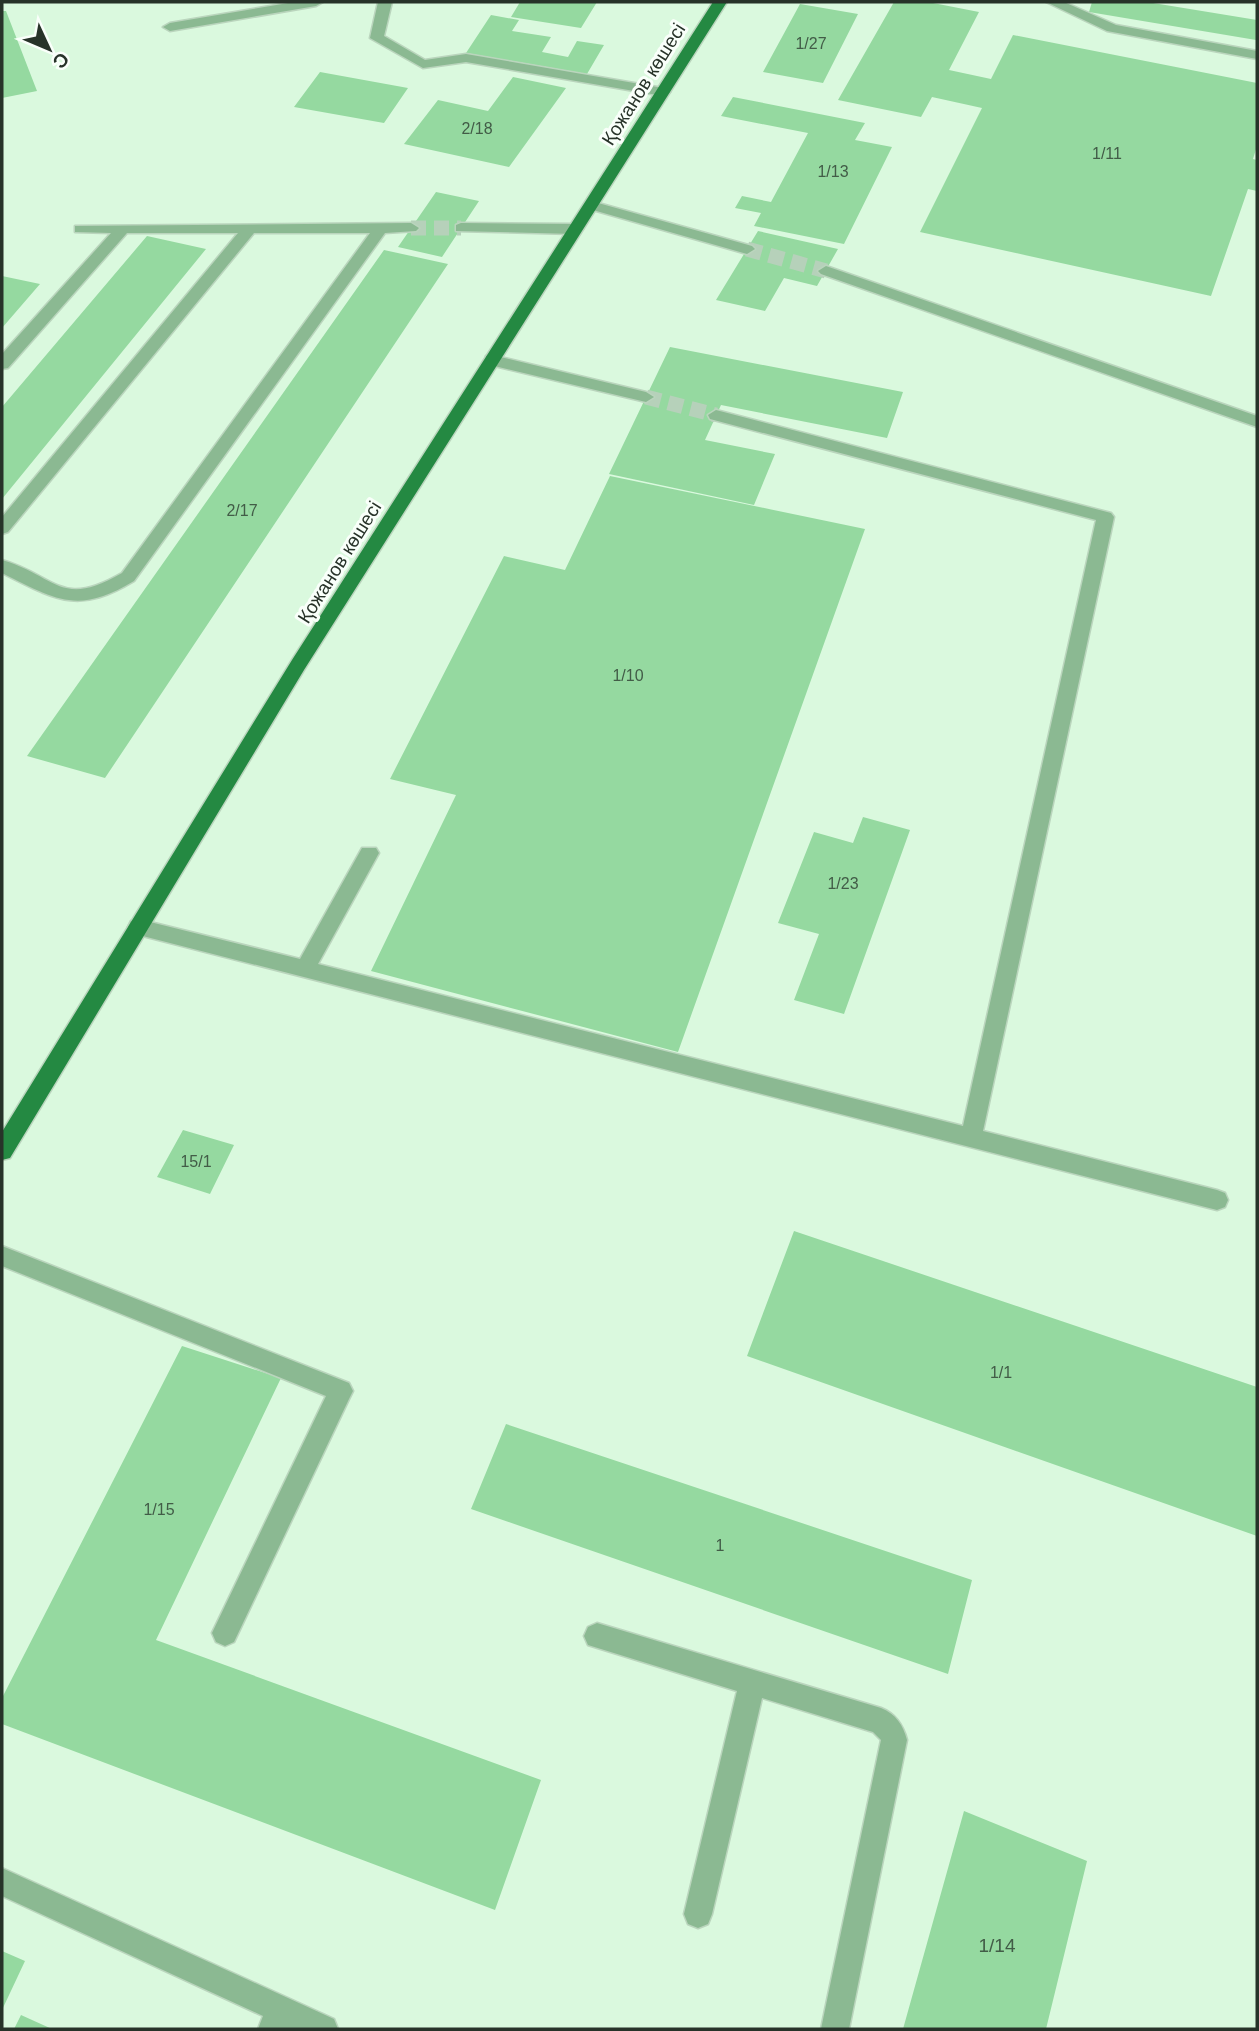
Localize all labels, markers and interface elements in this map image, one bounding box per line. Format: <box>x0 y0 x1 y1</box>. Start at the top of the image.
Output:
north arrow <box>14 14 84 84</box>
street label: Қожанов көшесі <box>598 20 689 149</box>
house number: 1/27 <box>795 35 827 52</box>
text: С <box>48 48 73 73</box>
house number: 2/18 <box>461 120 493 137</box>
house number: 1/11 <box>1092 145 1122 162</box>
house number: 1/13 <box>817 163 849 180</box>
street label: Қожанов көшесі <box>294 498 385 627</box>
house number: 2/17 <box>226 502 258 519</box>
house number: 1/10 <box>612 667 644 684</box>
house number: 1/23 <box>827 875 859 892</box>
house number: 15/1 <box>180 1153 212 1170</box>
house number: 1/1 <box>990 1364 1012 1381</box>
house number: 1/15 <box>143 1501 175 1518</box>
house number: 1 <box>716 1537 725 1554</box>
house number: 1/14 <box>979 1935 1016 1956</box>

